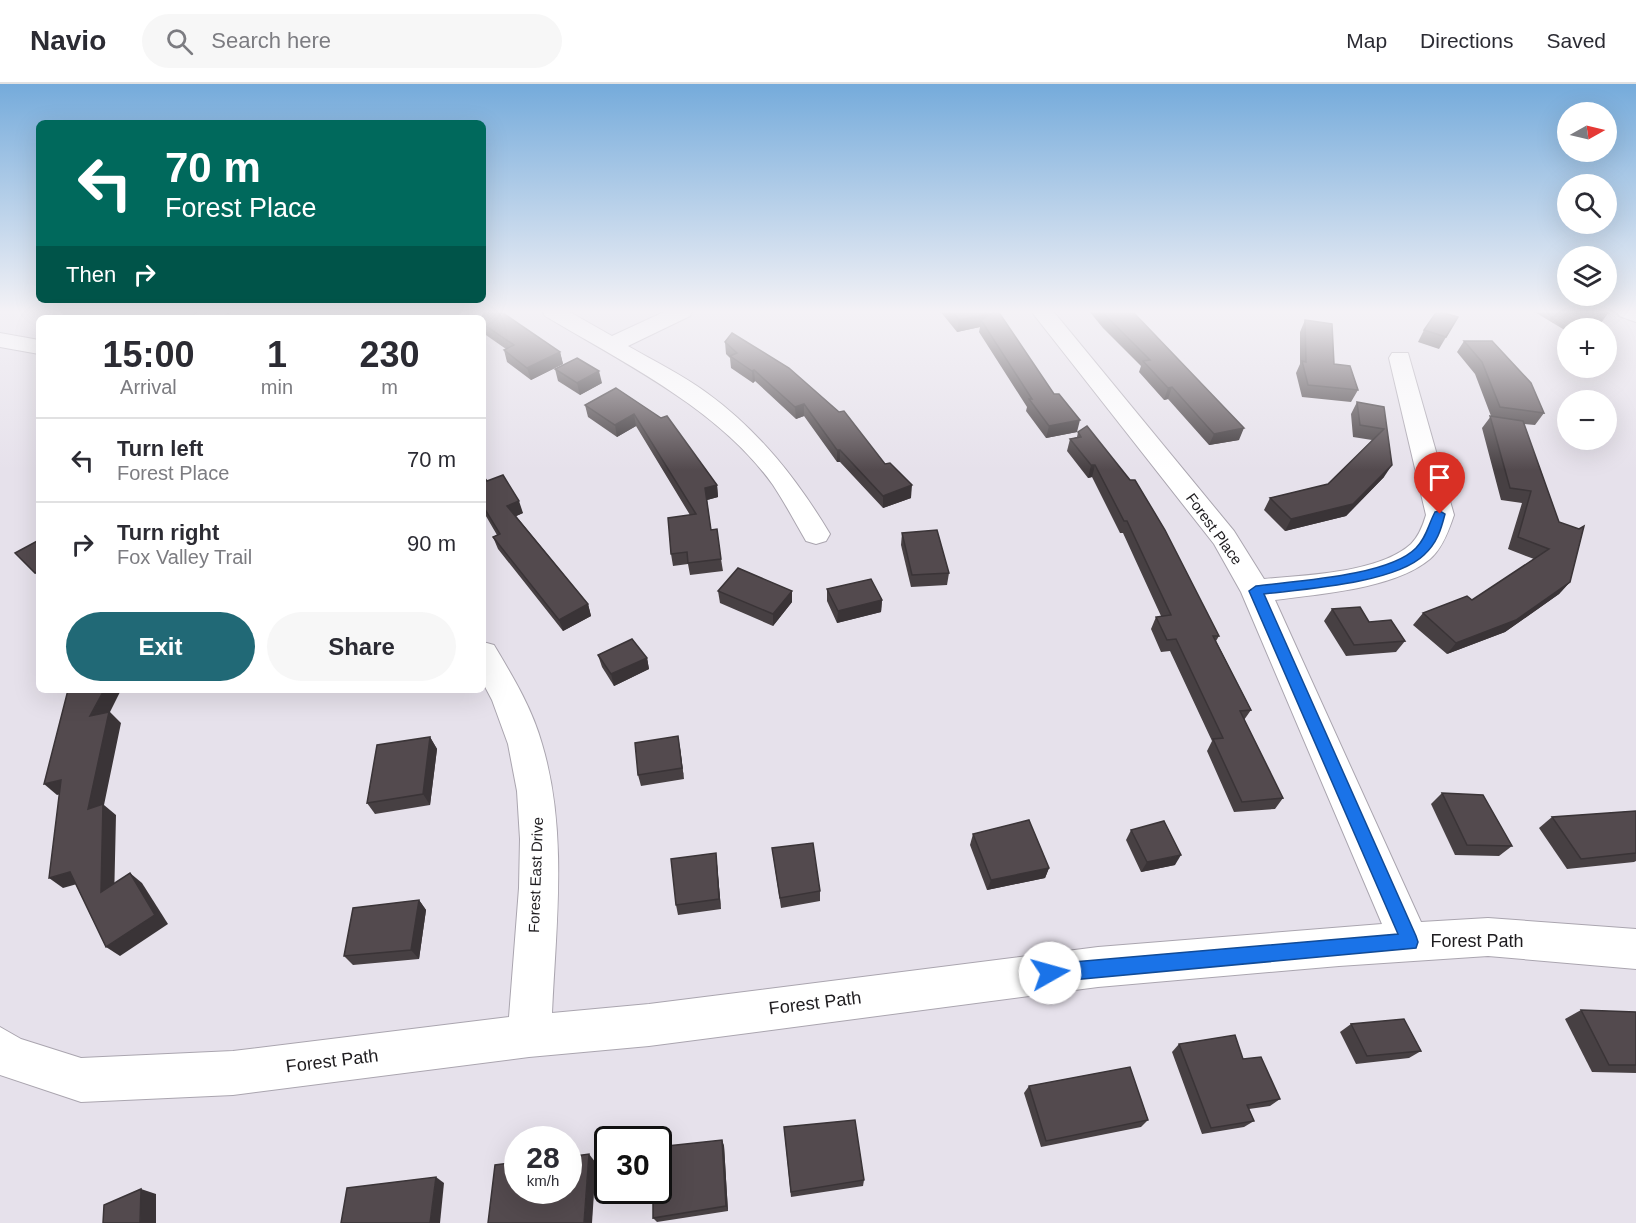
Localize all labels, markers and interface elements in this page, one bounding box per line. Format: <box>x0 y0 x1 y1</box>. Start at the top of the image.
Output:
search box <box>142 14 562 68</box>
text: Navio <box>30 25 106 56</box>
icon: search <box>163 25 196 58</box>
text: Search here <box>211 28 331 53</box>
text: Map <box>1346 29 1387 52</box>
text: Directions <box>1420 29 1513 52</box>
text: Saved <box>1546 29 1606 52</box>
north arrow <box>1557 102 1617 162</box>
map controls <box>1557 102 1617 450</box>
icon: left <box>66 144 144 222</box>
text: 70 m <box>165 144 261 191</box>
button: search <box>1557 174 1617 234</box>
text: Forest Place <box>165 193 317 223</box>
button: layers <box>1557 246 1617 306</box>
icon: right <box>128 258 161 291</box>
text: Then <box>66 262 116 287</box>
button: + <box>1557 318 1617 378</box>
text: 15:00 <box>102 334 194 375</box>
text: 1 <box>267 334 287 375</box>
text: 230 <box>359 334 420 375</box>
text: Arrival <box>120 376 177 398</box>
text: min <box>261 376 293 398</box>
text: m <box>381 376 398 398</box>
button: − <box>1557 390 1617 450</box>
text: Turn left <box>117 436 203 461</box>
icon: left <box>66 444 99 477</box>
text: 70 m <box>407 447 456 472</box>
pin <box>1414 452 1465 514</box>
icon: arrive <box>1423 461 1456 494</box>
text: Forest Place <box>117 462 229 484</box>
street label: Forest Place <box>1183 490 1246 568</box>
text: Turn right <box>117 520 219 545</box>
icon: right <box>66 528 99 561</box>
text: 90 m <box>407 531 456 556</box>
text: Fox Valley Trail <box>117 546 252 568</box>
button: Exit <box>66 612 255 681</box>
button: Share <box>267 612 456 681</box>
street label: Forest East Drive <box>525 817 546 933</box>
street label: Forest Path <box>1430 931 1524 951</box>
position arrow <box>1018 941 1082 1005</box>
street label: Forest Path <box>768 987 862 1019</box>
street label: Forest Path <box>285 1045 379 1077</box>
speed limit sign: 30 <box>594 1126 672 1204</box>
text: 28 <box>526 1141 560 1174</box>
text: km/h <box>527 1172 559 1189</box>

